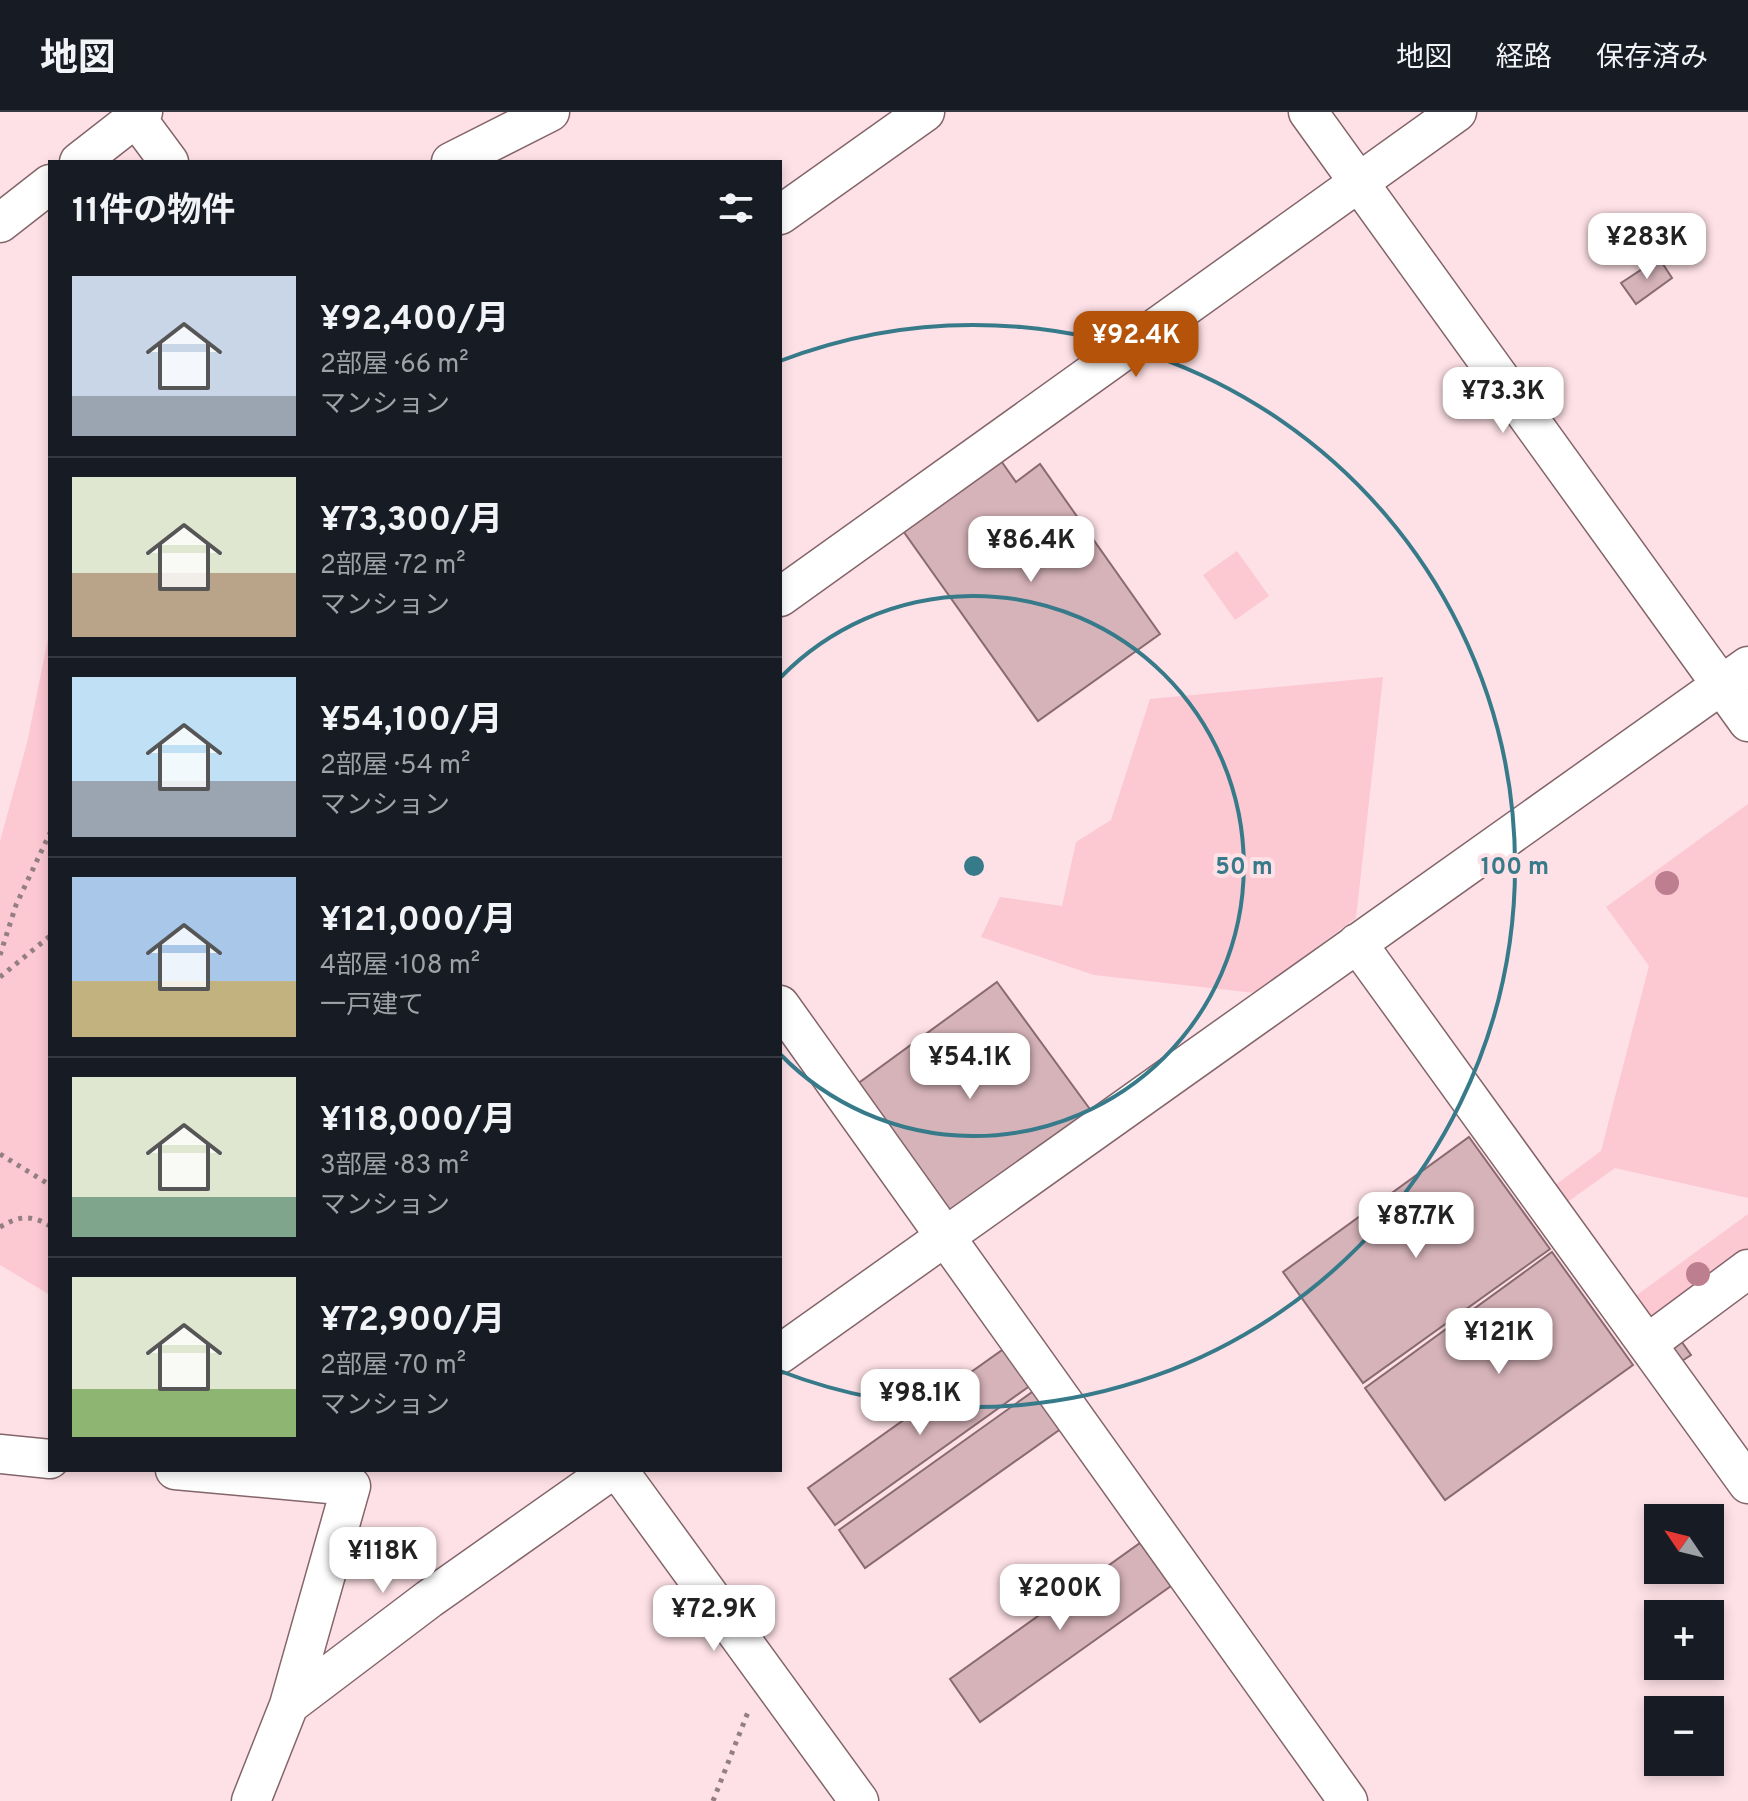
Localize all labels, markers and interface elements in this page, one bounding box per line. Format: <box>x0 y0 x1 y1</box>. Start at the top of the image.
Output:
text: 地図 <box>40 36 116 85</box>
text: 地図 <box>1396 41 1452 77</box>
text: 経路 <box>1496 41 1552 77</box>
text: 保存済み <box>1596 41 1708 77</box>
icon: filters <box>714 186 758 230</box>
text: 11件の物件 <box>72 191 235 234</box>
pin: ¥283K <box>1591 213 1703 281</box>
text: ¥283K <box>1606 222 1688 255</box>
text: ¥92,400/月 <box>320 299 509 342</box>
icon: home <box>136 308 232 404</box>
pin: ¥92.4K <box>1071 311 1201 379</box>
text: ¥92.4K <box>1091 320 1181 353</box>
text: 2部屋 · 66 m² <box>320 349 469 382</box>
pin: ¥73.3K <box>1438 367 1568 435</box>
text: ¥73.3K <box>1461 376 1545 409</box>
text: マンション <box>320 389 450 422</box>
text: ¥73,300/月 <box>320 500 503 543</box>
icon: home <box>136 509 232 605</box>
pin: ¥86.4K <box>966 516 1096 584</box>
text: ¥86.4K <box>986 525 1076 558</box>
text: 2部屋 · 72 m² <box>320 550 466 583</box>
text: マンション <box>320 590 450 623</box>
text: ¥54,100/月 <box>320 700 503 743</box>
icon: home <box>136 709 232 805</box>
text: 2部屋 · 54 m² <box>320 750 471 783</box>
text: マンション <box>320 790 450 823</box>
centre of rings <box>960 852 988 880</box>
text: 50 m <box>1215 853 1273 883</box>
text: 100 m <box>1481 853 1549 883</box>
text: ¥121,000/月 <box>320 900 517 943</box>
icon: home <box>136 909 232 1005</box>
text: 4部屋 · 108 m² <box>320 950 480 983</box>
text: 一戸建て <box>320 990 424 1023</box>
pin: ¥54.1K <box>905 1033 1035 1101</box>
text: ¥54.1K <box>928 1042 1012 1075</box>
text: ¥118,000/月 <box>320 1100 516 1143</box>
icon: home <box>136 1109 232 1205</box>
text: 3部屋 · 83 m² <box>320 1150 469 1183</box>
text: マンション <box>320 1190 450 1223</box>
pin: ¥87.7K <box>1351 1192 1481 1260</box>
text: ¥87.7K <box>1377 1201 1455 1234</box>
text: ¥72,900/月 <box>320 1300 505 1343</box>
pin: ¥121K <box>1443 1308 1555 1376</box>
icon: home <box>136 1309 232 1405</box>
text: ¥121K <box>1464 1317 1534 1350</box>
text: 2部屋 · 70 m² <box>320 1350 466 1383</box>
pin: ¥98.1K <box>855 1369 985 1437</box>
text: ¥98.1K <box>879 1378 961 1411</box>
text: マンション <box>320 1390 450 1423</box>
north arrow <box>1644 1504 1724 1584</box>
map controls <box>1644 1504 1724 1776</box>
pin: ¥118K <box>327 1527 439 1595</box>
text: ¥118K <box>347 1536 419 1569</box>
pin: ¥200K <box>1004 1564 1116 1632</box>
text: ¥200K <box>1018 1573 1102 1606</box>
pin: ¥72.9K <box>649 1585 779 1653</box>
text: ¥72.9K <box>671 1594 757 1627</box>
button: + <box>1644 1600 1724 1680</box>
button: − <box>1644 1696 1724 1776</box>

